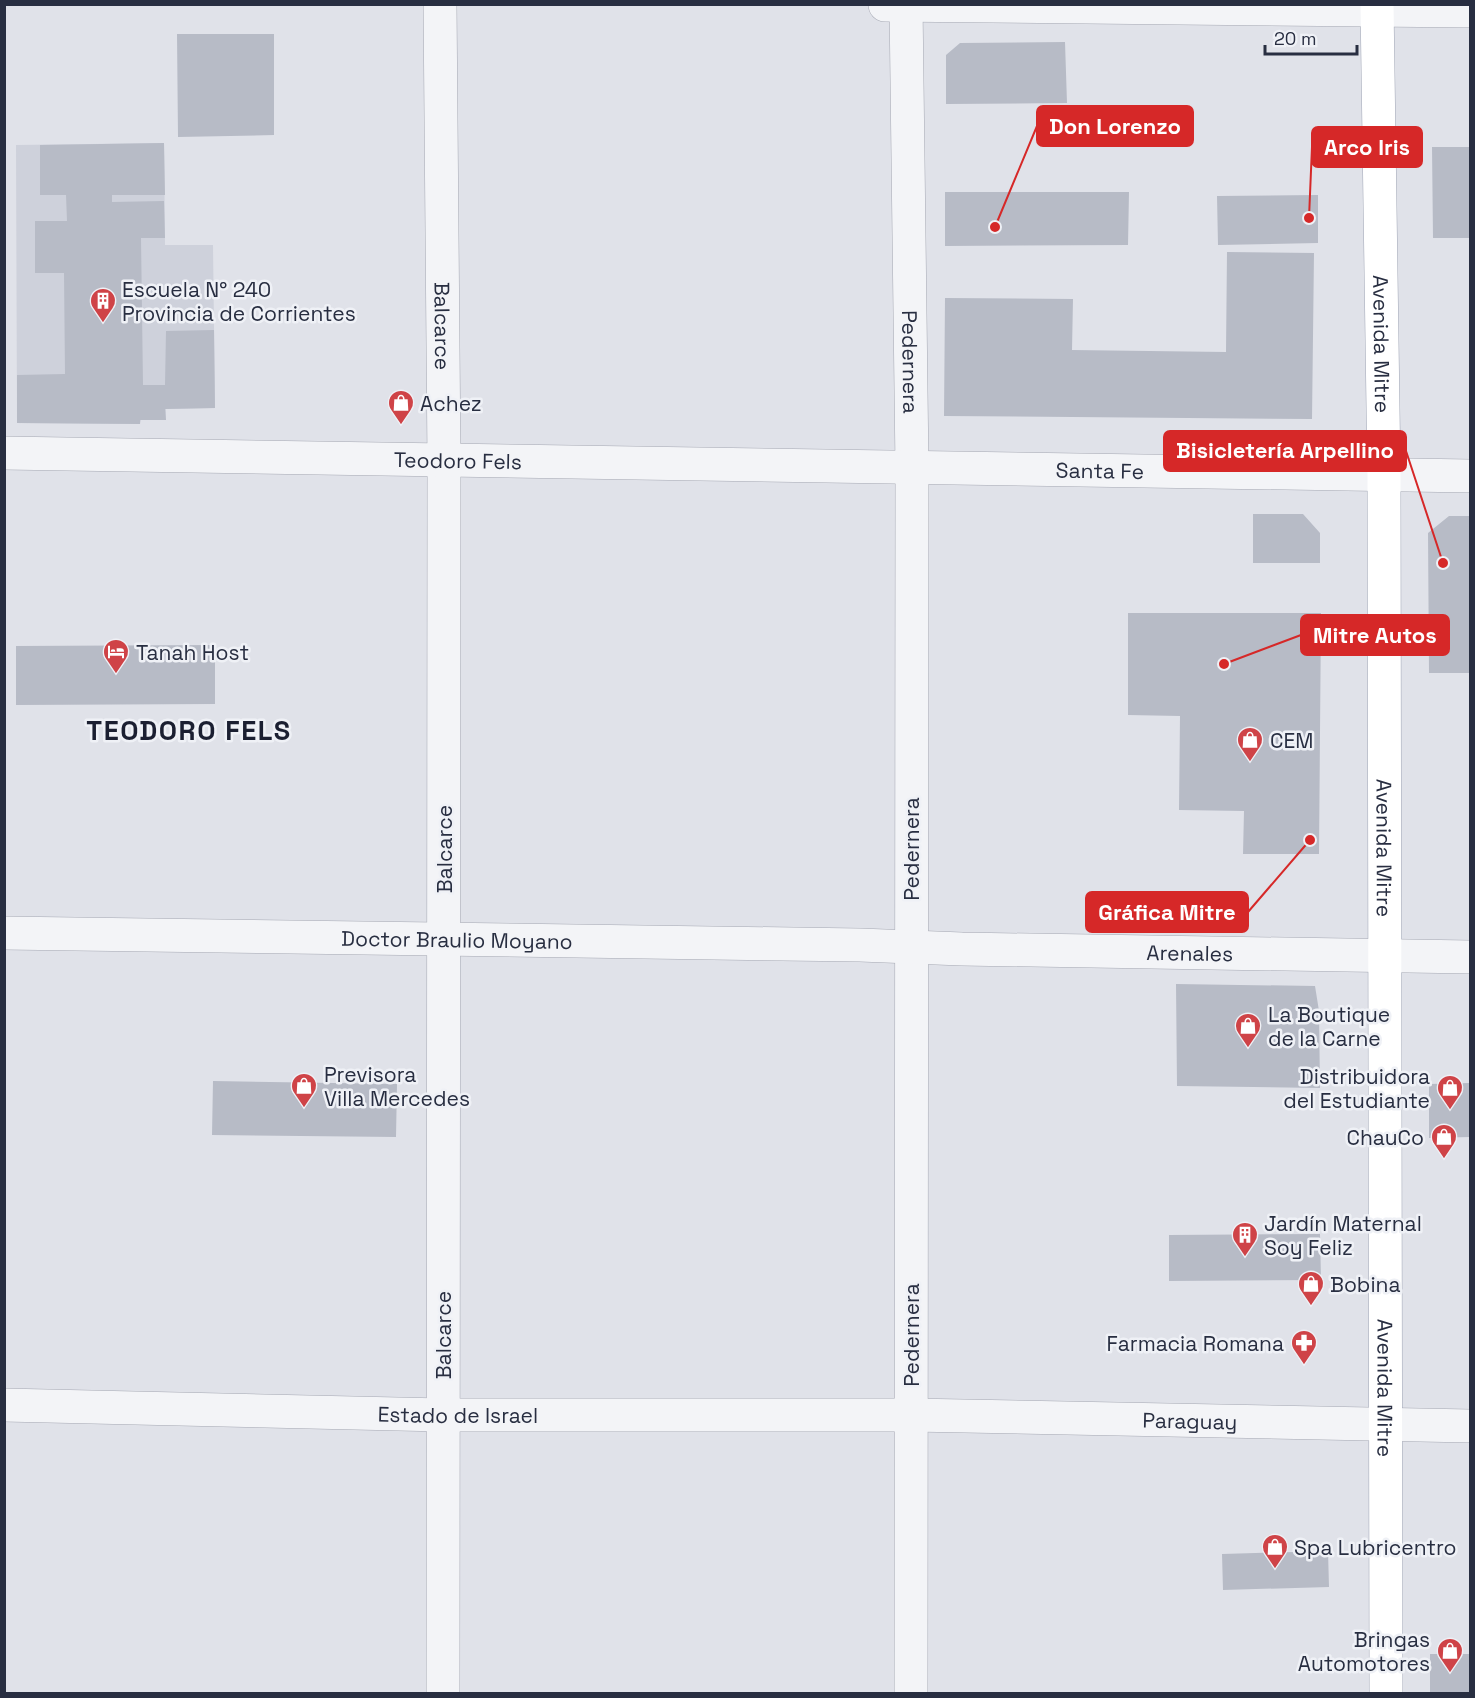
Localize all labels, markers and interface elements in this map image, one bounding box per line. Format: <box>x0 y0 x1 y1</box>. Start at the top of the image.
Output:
scale bar <box>1265 18 1356 56</box>
text: 20 m <box>1274 27 1317 50</box>
callout: Don Lorenzo <box>1037 106 1193 146</box>
text: Don Lorenzo <box>1049 112 1181 140</box>
callout: Arco Iris <box>1312 127 1422 167</box>
text: Arco Iris <box>1324 133 1410 161</box>
street label: Avenida Mitre <box>1368 275 1397 413</box>
place label: Escuela N° 240 Provincia de Corrientes <box>122 276 356 327</box>
street label: Balcarce <box>429 282 457 370</box>
building icon: Escuela N° 240 Provincia de Corrientes <box>88 286 118 324</box>
street label: Pedernera <box>896 310 925 414</box>
shop icon: Achez <box>386 388 416 426</box>
place label: Achez <box>420 390 482 417</box>
callout: Bisicletería Arpellino <box>1164 431 1406 471</box>
text: Bisicletería Arpellino <box>1176 436 1394 464</box>
street label: Teodoro Fels <box>394 446 522 475</box>
street label: Santa Fe <box>1056 456 1144 484</box>
callout: Mitre Autos <box>1301 615 1449 655</box>
text: Mitre Autos <box>1313 621 1437 649</box>
hotel icon: Tanah Host <box>101 637 131 675</box>
place label: Tanah Host <box>136 639 249 666</box>
district label: TEODORO FELS <box>86 713 292 748</box>
shop icon: CEM <box>1235 725 1265 763</box>
place label: CEM <box>1270 727 1313 754</box>
street label: Avenida Mitre <box>1371 779 1398 917</box>
street label: Pedernera <box>898 797 925 901</box>
street label: Balcarce <box>431 805 458 893</box>
callout: Gráfica Mitre <box>1086 892 1248 932</box>
text: Gráfica Mitre <box>1098 898 1236 926</box>
street label: Doctor Braulio Moyano <box>341 924 573 954</box>
street label: Arenales <box>1146 938 1233 967</box>
place label: La Boutique de la Carne <box>1268 1001 1390 1052</box>
shop icon: La Boutique de la Carne <box>1233 1011 1263 1049</box>
place label: Previsora Villa Mercedes <box>324 1061 470 1112</box>
place label: Distribuidora del Estudiante <box>1283 1063 1430 1114</box>
shop icon: Previsora Villa Mercedes <box>289 1071 319 1109</box>
shop icon: Distribuidora del Estudiante <box>1435 1073 1465 1111</box>
shop icon: ChauCo <box>1429 1122 1459 1160</box>
place label: ChauCo <box>1347 1124 1424 1151</box>
place label: Jardín Maternal Soy Feliz <box>1264 1210 1422 1261</box>
building icon: Jardín Maternal Soy Feliz <box>1230 1220 1260 1258</box>
shop icon: Bobina <box>1296 1269 1326 1307</box>
place label: Bobina <box>1330 1271 1400 1298</box>
street label: Pedernera <box>898 1283 925 1387</box>
street label: Balcarce <box>430 1291 457 1379</box>
street label: Avenida Mitre <box>1372 1319 1399 1457</box>
pharmacy icon: Farmacia Romana <box>1289 1328 1319 1366</box>
place label: Farmacia Romana <box>1106 1330 1284 1357</box>
street label: Estado de Israel <box>377 1400 538 1429</box>
street label: Paraguay <box>1142 1406 1238 1435</box>
shop icon: Spa Lubricentro <box>1260 1532 1290 1570</box>
place label: Spa Lubricentro <box>1294 1534 1456 1561</box>
place label: Bringas Automotores <box>1298 1626 1430 1677</box>
shop icon: Bringas Automotores <box>1435 1636 1465 1674</box>

